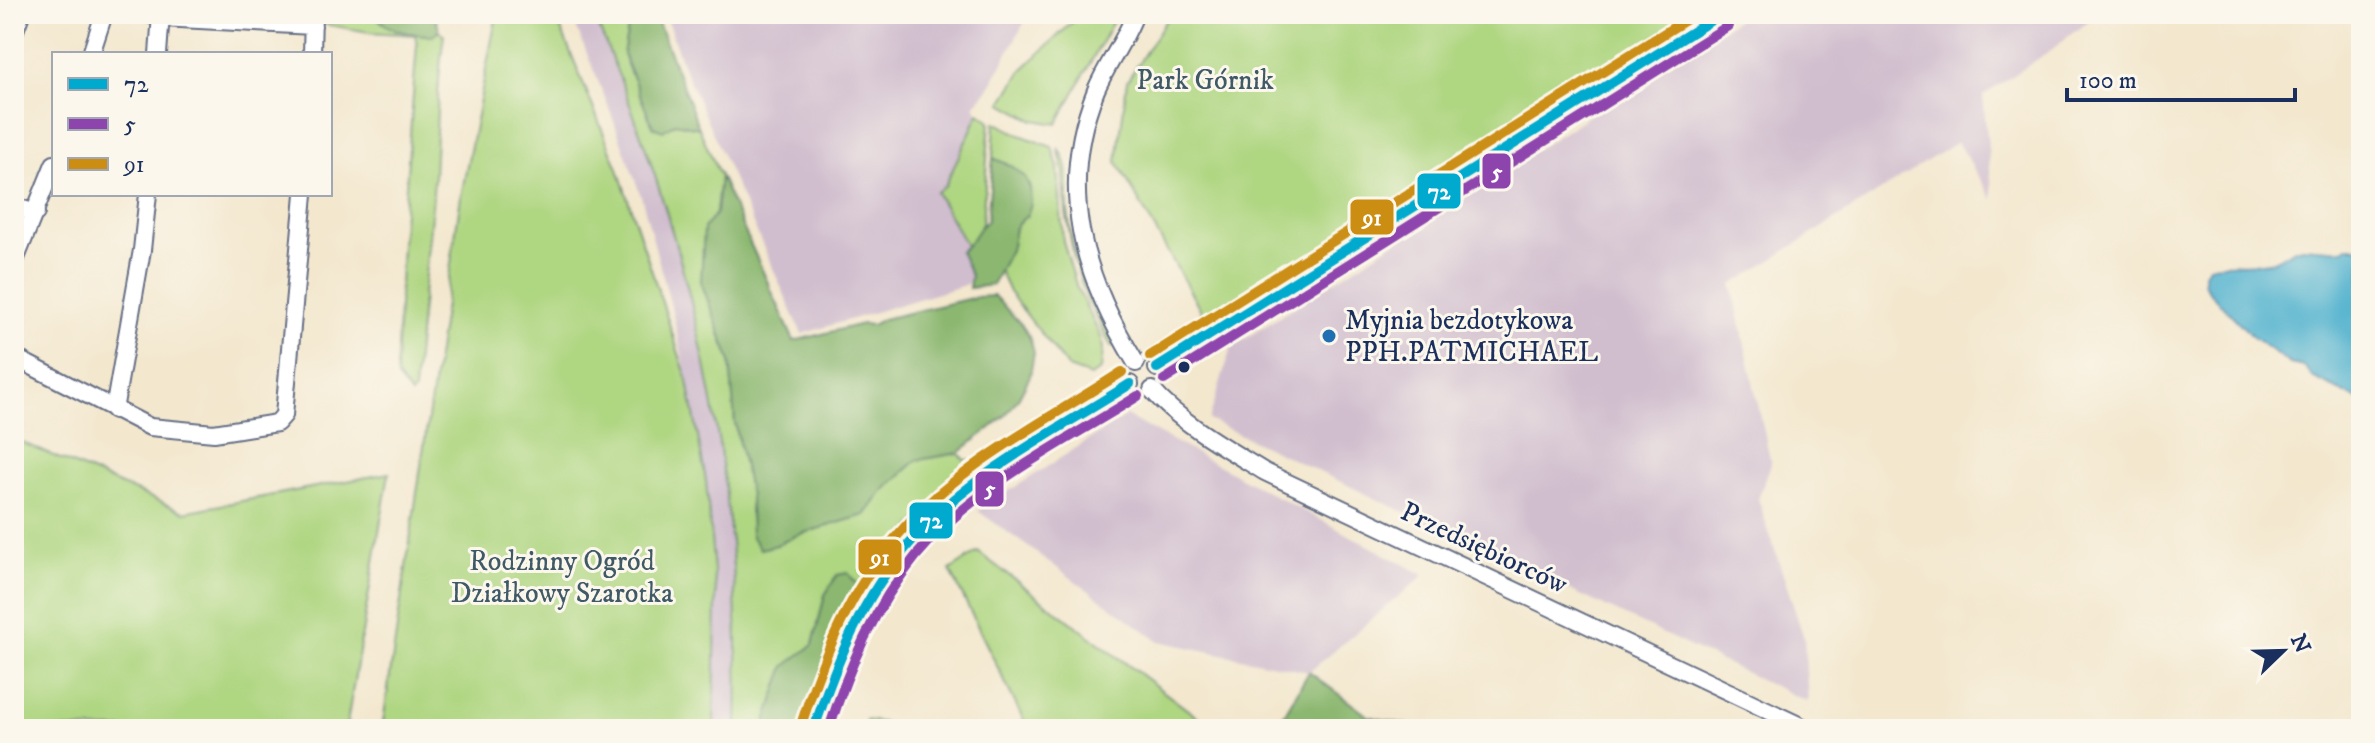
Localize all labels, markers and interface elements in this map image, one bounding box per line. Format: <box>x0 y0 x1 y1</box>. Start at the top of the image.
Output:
legend <box>52 52 332 196</box>
scale bar <box>2067 52 2295 102</box>
park label: Park Górnik <box>1136 63 1274 98</box>
text: 100 m <box>2079 66 2137 96</box>
text: 72 <box>124 70 149 100</box>
text: 5 <box>124 110 136 140</box>
text: 91 <box>123 150 145 180</box>
line badge: 5 <box>1481 152 1512 190</box>
text: 5 <box>1491 159 1503 186</box>
line badge: 72 <box>1416 172 1462 210</box>
text: 72 <box>1428 179 1451 206</box>
line badge: 91 <box>1349 198 1395 236</box>
text: 91 <box>1361 205 1381 232</box>
place label: Myjnia bezdotykowa PPH.PATMICHAEL <box>1345 303 1598 370</box>
marker: Myjnia bezdotykowa PPH.PATMICHAEL <box>1320 327 1338 345</box>
unlabelled marker <box>1176 359 1192 375</box>
line badge: 5 <box>974 470 1005 508</box>
text: 5 <box>984 476 996 503</box>
street label: Przedsiębiorców <box>1395 494 1573 602</box>
line badge: 72 <box>908 501 954 540</box>
text: 72 <box>920 508 943 535</box>
line badge: 91 <box>857 538 903 576</box>
park label: Rodzinny Ogród Działkowy Szarotka <box>451 544 673 611</box>
text: 91 <box>869 545 889 572</box>
north arrow <box>2243 611 2323 691</box>
text: N <box>2284 630 2316 657</box>

